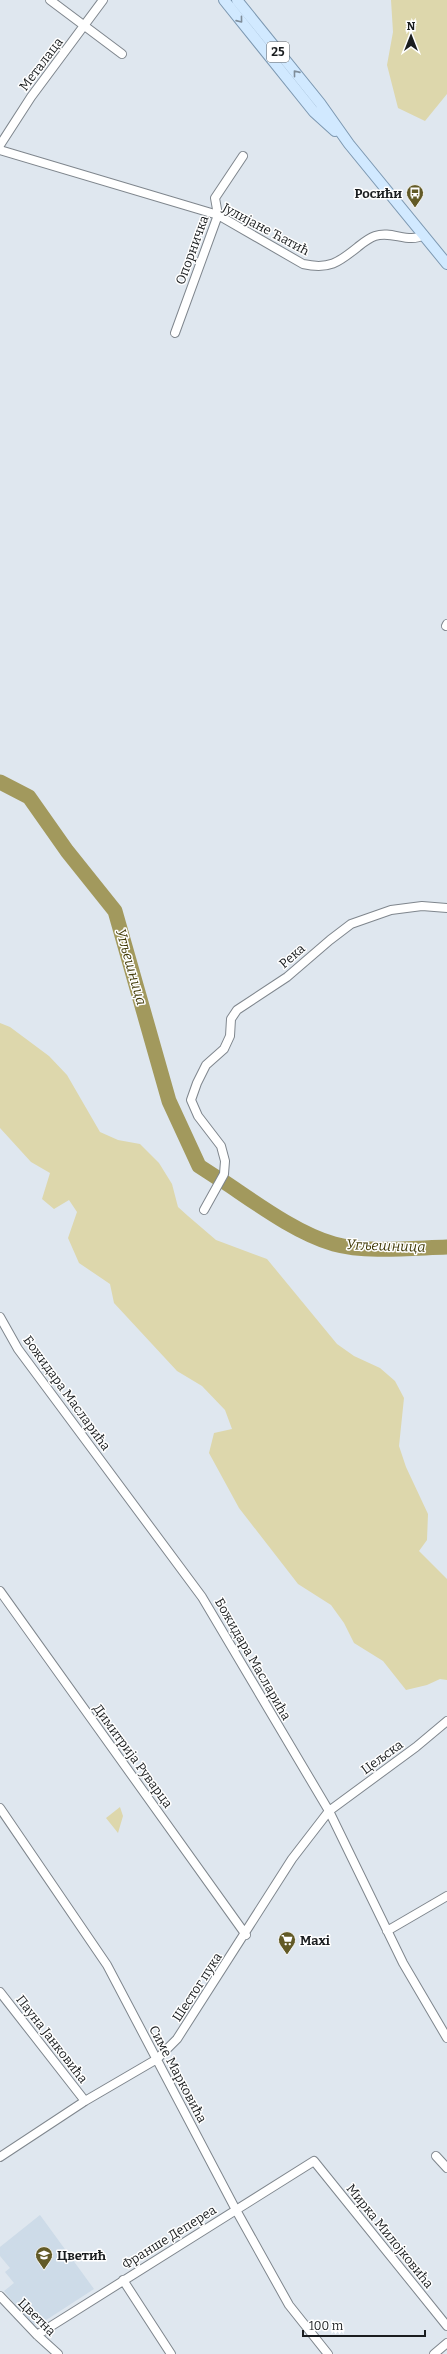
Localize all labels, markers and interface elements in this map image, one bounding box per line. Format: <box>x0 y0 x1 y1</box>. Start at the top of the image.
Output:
one-way arrow <box>235 15 242 22</box>
north arrow <box>391 16 431 56</box>
text: N <box>407 20 416 33</box>
street label: Металаца <box>16 34 66 94</box>
road number: 25 <box>267 42 289 62</box>
one-way arrow <box>293 70 300 77</box>
bus stop icon: Росићи <box>405 183 425 208</box>
place label: Росићи <box>354 186 402 201</box>
street label: Јулијане Ћатић <box>219 199 312 258</box>
street label: Опорничка <box>173 213 211 287</box>
water label: Угљешница <box>112 927 150 1007</box>
street label: Река <box>276 941 308 971</box>
water label: Угљешница <box>346 1236 426 1256</box>
street label: Божидара Масларића <box>20 1333 114 1453</box>
street label: Божидара Масларића <box>212 1595 294 1723</box>
street label: Димитрија Руварца <box>90 1701 176 1811</box>
street label: Цељска <box>358 1737 406 1777</box>
supermarket icon: Maxi <box>277 1930 297 1955</box>
place label: Maxi <box>300 1933 330 1948</box>
street label: Шестог пука <box>169 1950 225 2024</box>
street label: Пауна Јанковића <box>13 1992 91 2086</box>
street label: Симе Марковића <box>146 2023 210 2125</box>
street label: Мирка Милојковића <box>343 2181 437 2291</box>
street label: Франше Депереа <box>119 2202 219 2272</box>
school or university icon: Цветић <box>34 2245 54 2270</box>
place label: Цветић <box>57 2248 107 2263</box>
street label: Цветна <box>15 2295 59 2339</box>
scale bar <box>303 2312 425 2338</box>
text: 100 m <box>309 2319 344 2333</box>

